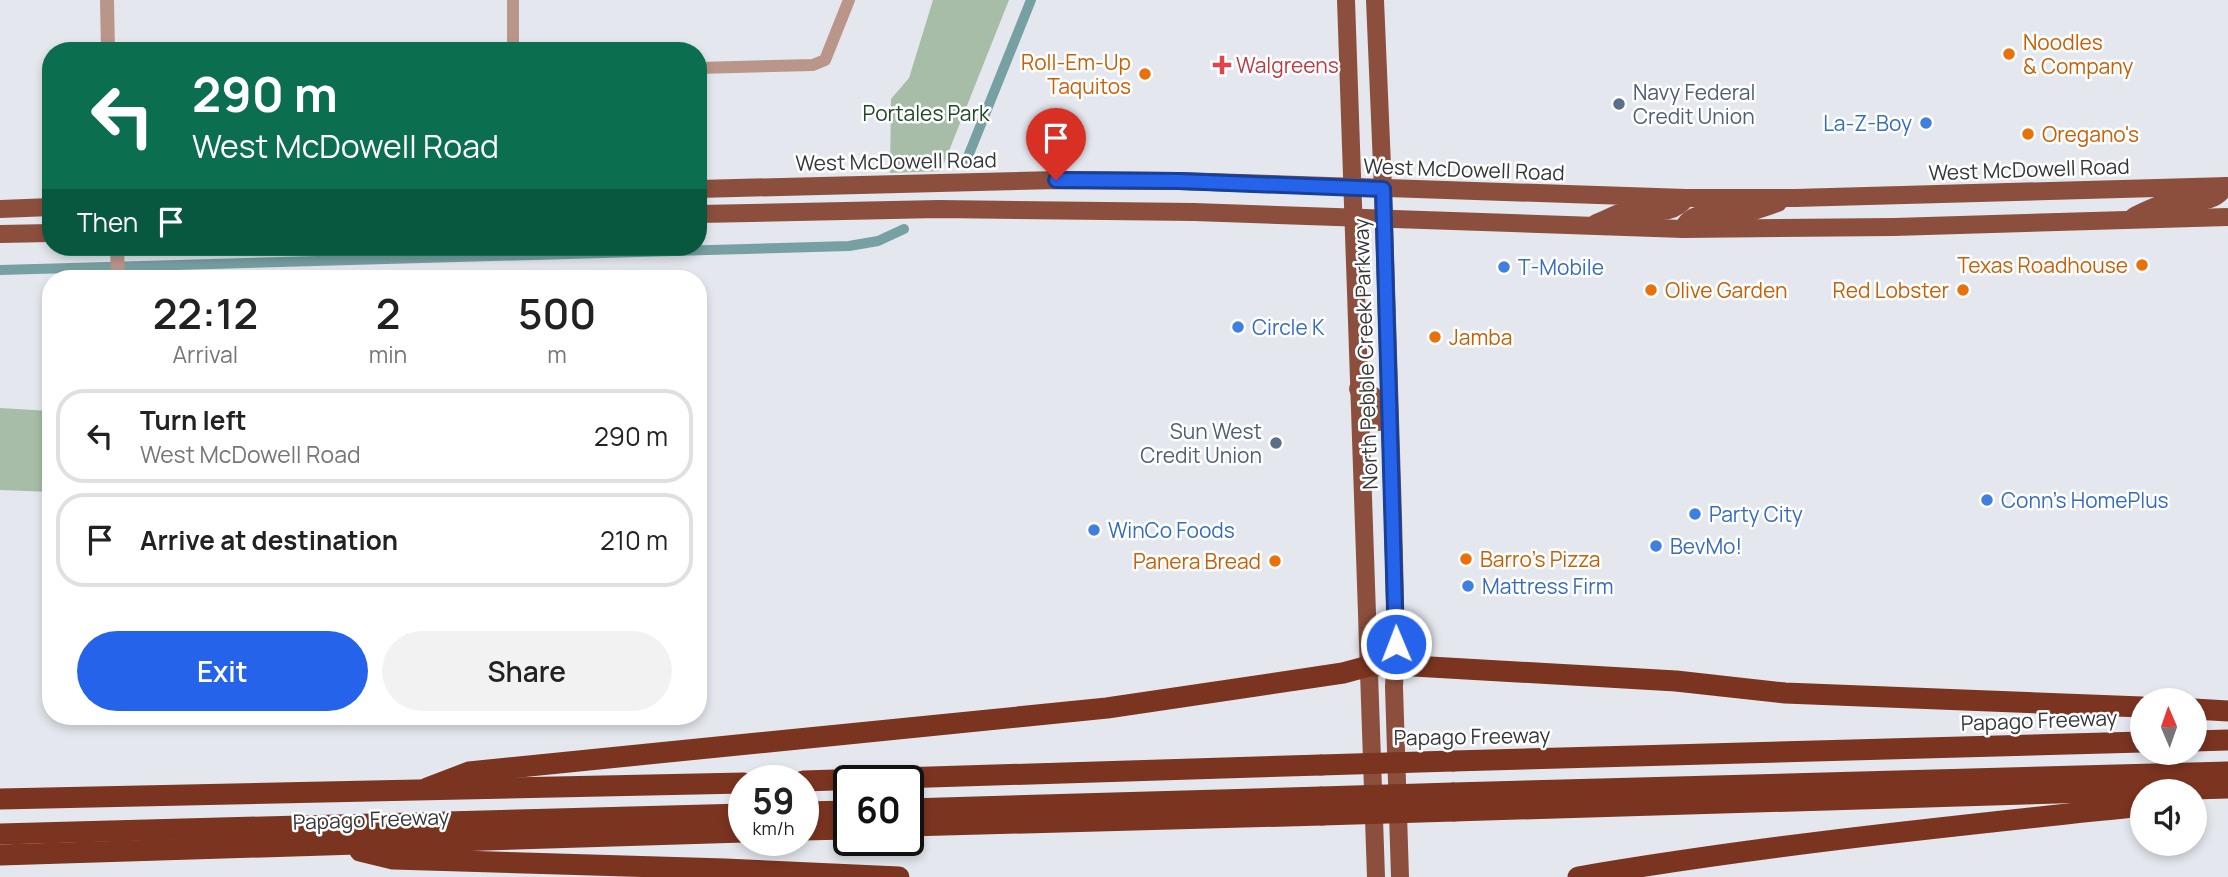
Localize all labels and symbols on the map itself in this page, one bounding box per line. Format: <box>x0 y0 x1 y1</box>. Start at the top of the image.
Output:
place label: Noodles & Company <box>2023 28 2133 80</box>
marker: Noodles & Company <box>2001 46 2017 62</box>
place label: Roll-Em-Up Taquitos <box>1021 48 1131 100</box>
place label: Walgreens <box>1236 51 1339 79</box>
marker: Walgreens <box>1214 57 1230 73</box>
marker: Roll-Em-Up Taquitos <box>1137 66 1153 82</box>
place label: Navy Federal Credit Union <box>1633 78 1755 130</box>
marker: Navy Federal Credit Union <box>1611 96 1627 112</box>
park label: Portales Park <box>863 99 990 127</box>
pin <box>1026 108 1086 180</box>
place label: La-Z-Boy <box>1823 109 1912 137</box>
marker: La-Z-Boy <box>1918 115 1934 131</box>
place label: Oregano's <box>2042 120 2139 148</box>
marker: Oregano's <box>2020 126 2036 142</box>
street label: West McDowell Road <box>795 145 997 177</box>
street label: West McDowell Road <box>1363 151 1565 187</box>
street label: West McDowell Road <box>1928 151 2130 187</box>
street label: North Pebble Creek Parkway <box>1346 218 1384 490</box>
place label: Texas Roadhouse <box>1957 251 2128 279</box>
place label: T-Mobile <box>1518 253 1604 281</box>
marker: Texas Roadhouse <box>2134 257 2150 273</box>
marker: T-Mobile <box>1496 259 1512 275</box>
place label: Olive Garden <box>1665 276 1787 304</box>
place label: Red Lobster <box>1833 276 1949 304</box>
marker: Olive Garden <box>1643 282 1659 298</box>
marker: Red Lobster <box>1955 282 1971 298</box>
place label: Circle K <box>1252 313 1325 341</box>
marker: Circle K <box>1230 319 1246 335</box>
place label: Jamba <box>1449 323 1512 351</box>
marker: Jamba <box>1427 329 1443 345</box>
place label: Sun West Credit Union <box>1140 417 1262 469</box>
marker: Sun West Credit Union <box>1268 435 1284 451</box>
place label: Conn's HomePlus <box>2001 486 2169 514</box>
marker: Conn's HomePlus <box>1979 492 1995 508</box>
place label: Party City <box>1709 500 1803 528</box>
marker: Party City <box>1687 506 1703 522</box>
place label: WinCo Foods <box>1108 516 1235 544</box>
marker: WinCo Foods <box>1086 522 1102 538</box>
place label: BevMo! <box>1670 532 1742 560</box>
marker: BevMo! <box>1648 538 1664 554</box>
place label: Barro's Pizza <box>1480 545 1601 573</box>
place label: Panera Bread <box>1133 547 1261 575</box>
marker: Barro's Pizza <box>1458 551 1474 567</box>
marker: Panera Bread <box>1267 553 1283 569</box>
place label: Mattress Firm <box>1482 572 1614 600</box>
marker: Mattress Firm <box>1460 578 1476 594</box>
position arrow <box>1359 607 1433 681</box>
north arrow <box>2130 688 2207 765</box>
street label: Papago Freeway <box>1960 703 2118 737</box>
street label: Papago Freeway <box>1393 721 1551 751</box>
speed limit sign: 60 <box>833 765 924 856</box>
street label: Papago Freeway <box>292 802 450 836</box>

